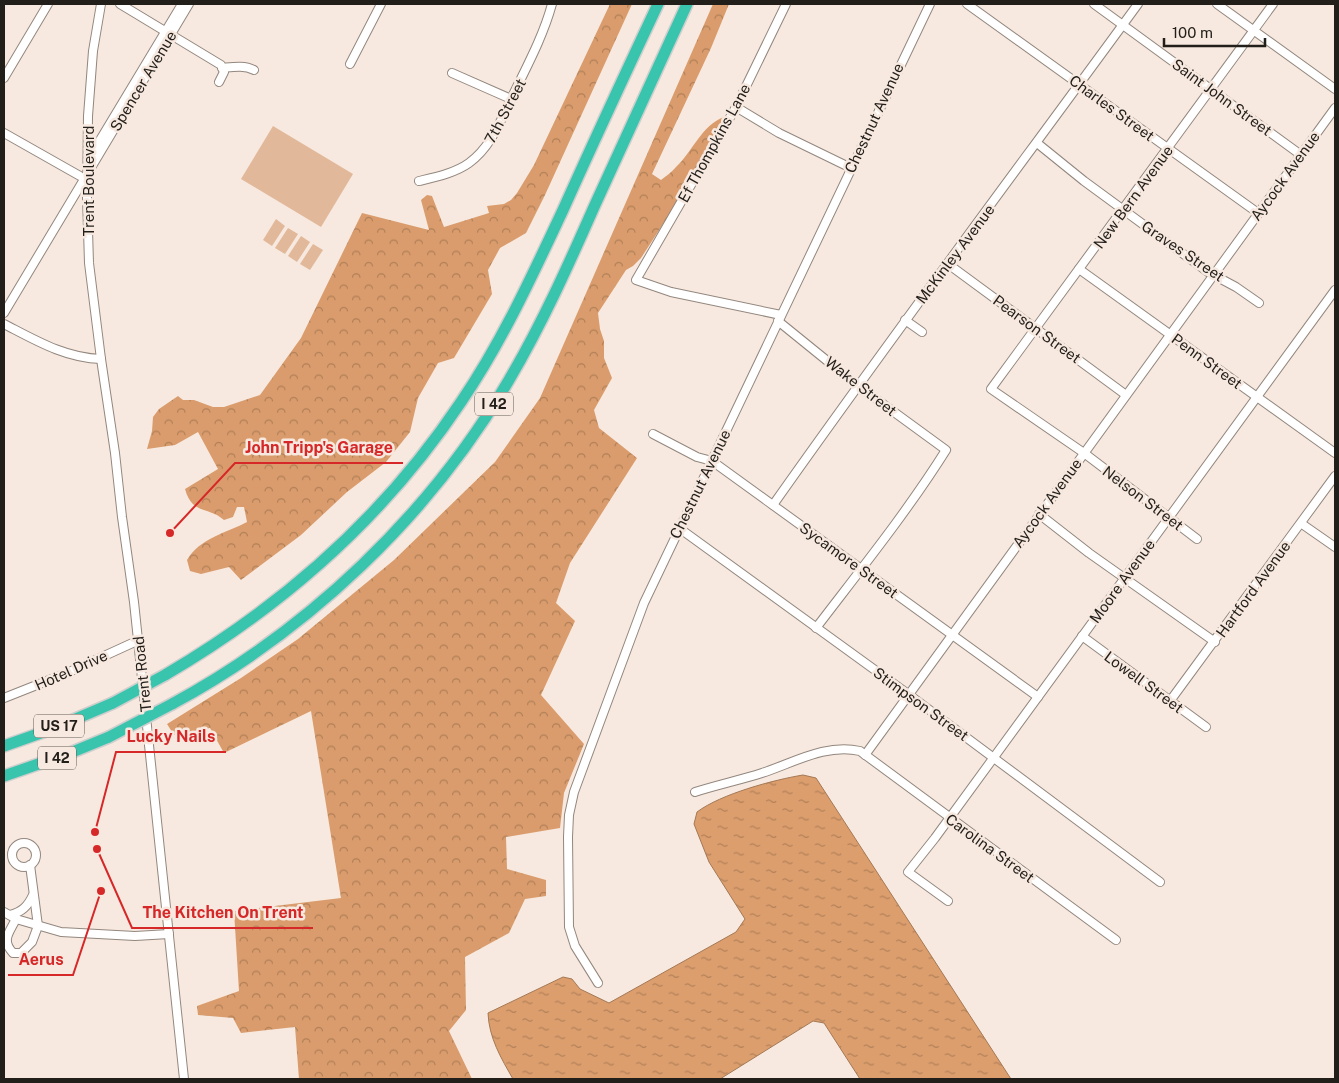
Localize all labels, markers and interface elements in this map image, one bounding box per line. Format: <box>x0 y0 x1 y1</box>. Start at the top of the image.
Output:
scale bar <box>1164 15 1265 47</box>
text: 100 m <box>1172 24 1213 41</box>
street label: Spencer Avenue <box>106 28 180 134</box>
street label: Saint John Street <box>1169 55 1275 139</box>
street label: Chestnut Avenue <box>841 60 907 176</box>
street label: Charles Street <box>1066 72 1158 145</box>
street label: 7th Street <box>481 76 529 146</box>
street label: Ef Thompkins Lane <box>674 81 754 205</box>
street label: Trent Boulevard <box>80 126 97 236</box>
street label: Aycock Avenue <box>1247 128 1323 224</box>
street label: New Bern Avenue <box>1090 142 1176 252</box>
street label: McKinley Avenue <box>912 201 998 307</box>
street label: Graves Street <box>1139 217 1227 285</box>
street label: Pearson Street <box>990 292 1084 367</box>
street label: Penn Street <box>1169 330 1246 392</box>
street label: Wake Street <box>822 353 900 419</box>
road number: I 42 <box>475 392 513 416</box>
street label: Chestnut Avenue <box>666 427 734 541</box>
callout: John Tripp's Garage <box>235 432 403 463</box>
text: John Tripp's Garage <box>245 438 393 457</box>
street label: Aycock Avenue <box>1009 455 1085 551</box>
street label: Nelson Street <box>1099 462 1187 534</box>
street label: Sycamore Street <box>796 519 902 601</box>
street label: Moore Avenue <box>1086 536 1158 626</box>
street label: Hartford Avenue <box>1212 538 1294 640</box>
street label: Trent Road <box>130 635 154 713</box>
street label: Hotel Drive <box>32 646 110 694</box>
street label: Lowell Street <box>1101 648 1187 716</box>
street label: Stimpson Street <box>870 664 972 744</box>
road number: US 17 <box>34 714 84 738</box>
callout: Lucky Nails <box>116 721 226 752</box>
text: Lucky Nails <box>126 727 216 746</box>
road number: I 42 <box>38 746 76 770</box>
street label: Carolina Street <box>942 810 1038 886</box>
callout: The Kitchen On Trent <box>132 897 313 928</box>
text: The Kitchen On Trent <box>142 903 304 922</box>
callout: Aerus <box>8 944 73 975</box>
text: Aerus <box>18 950 64 969</box>

